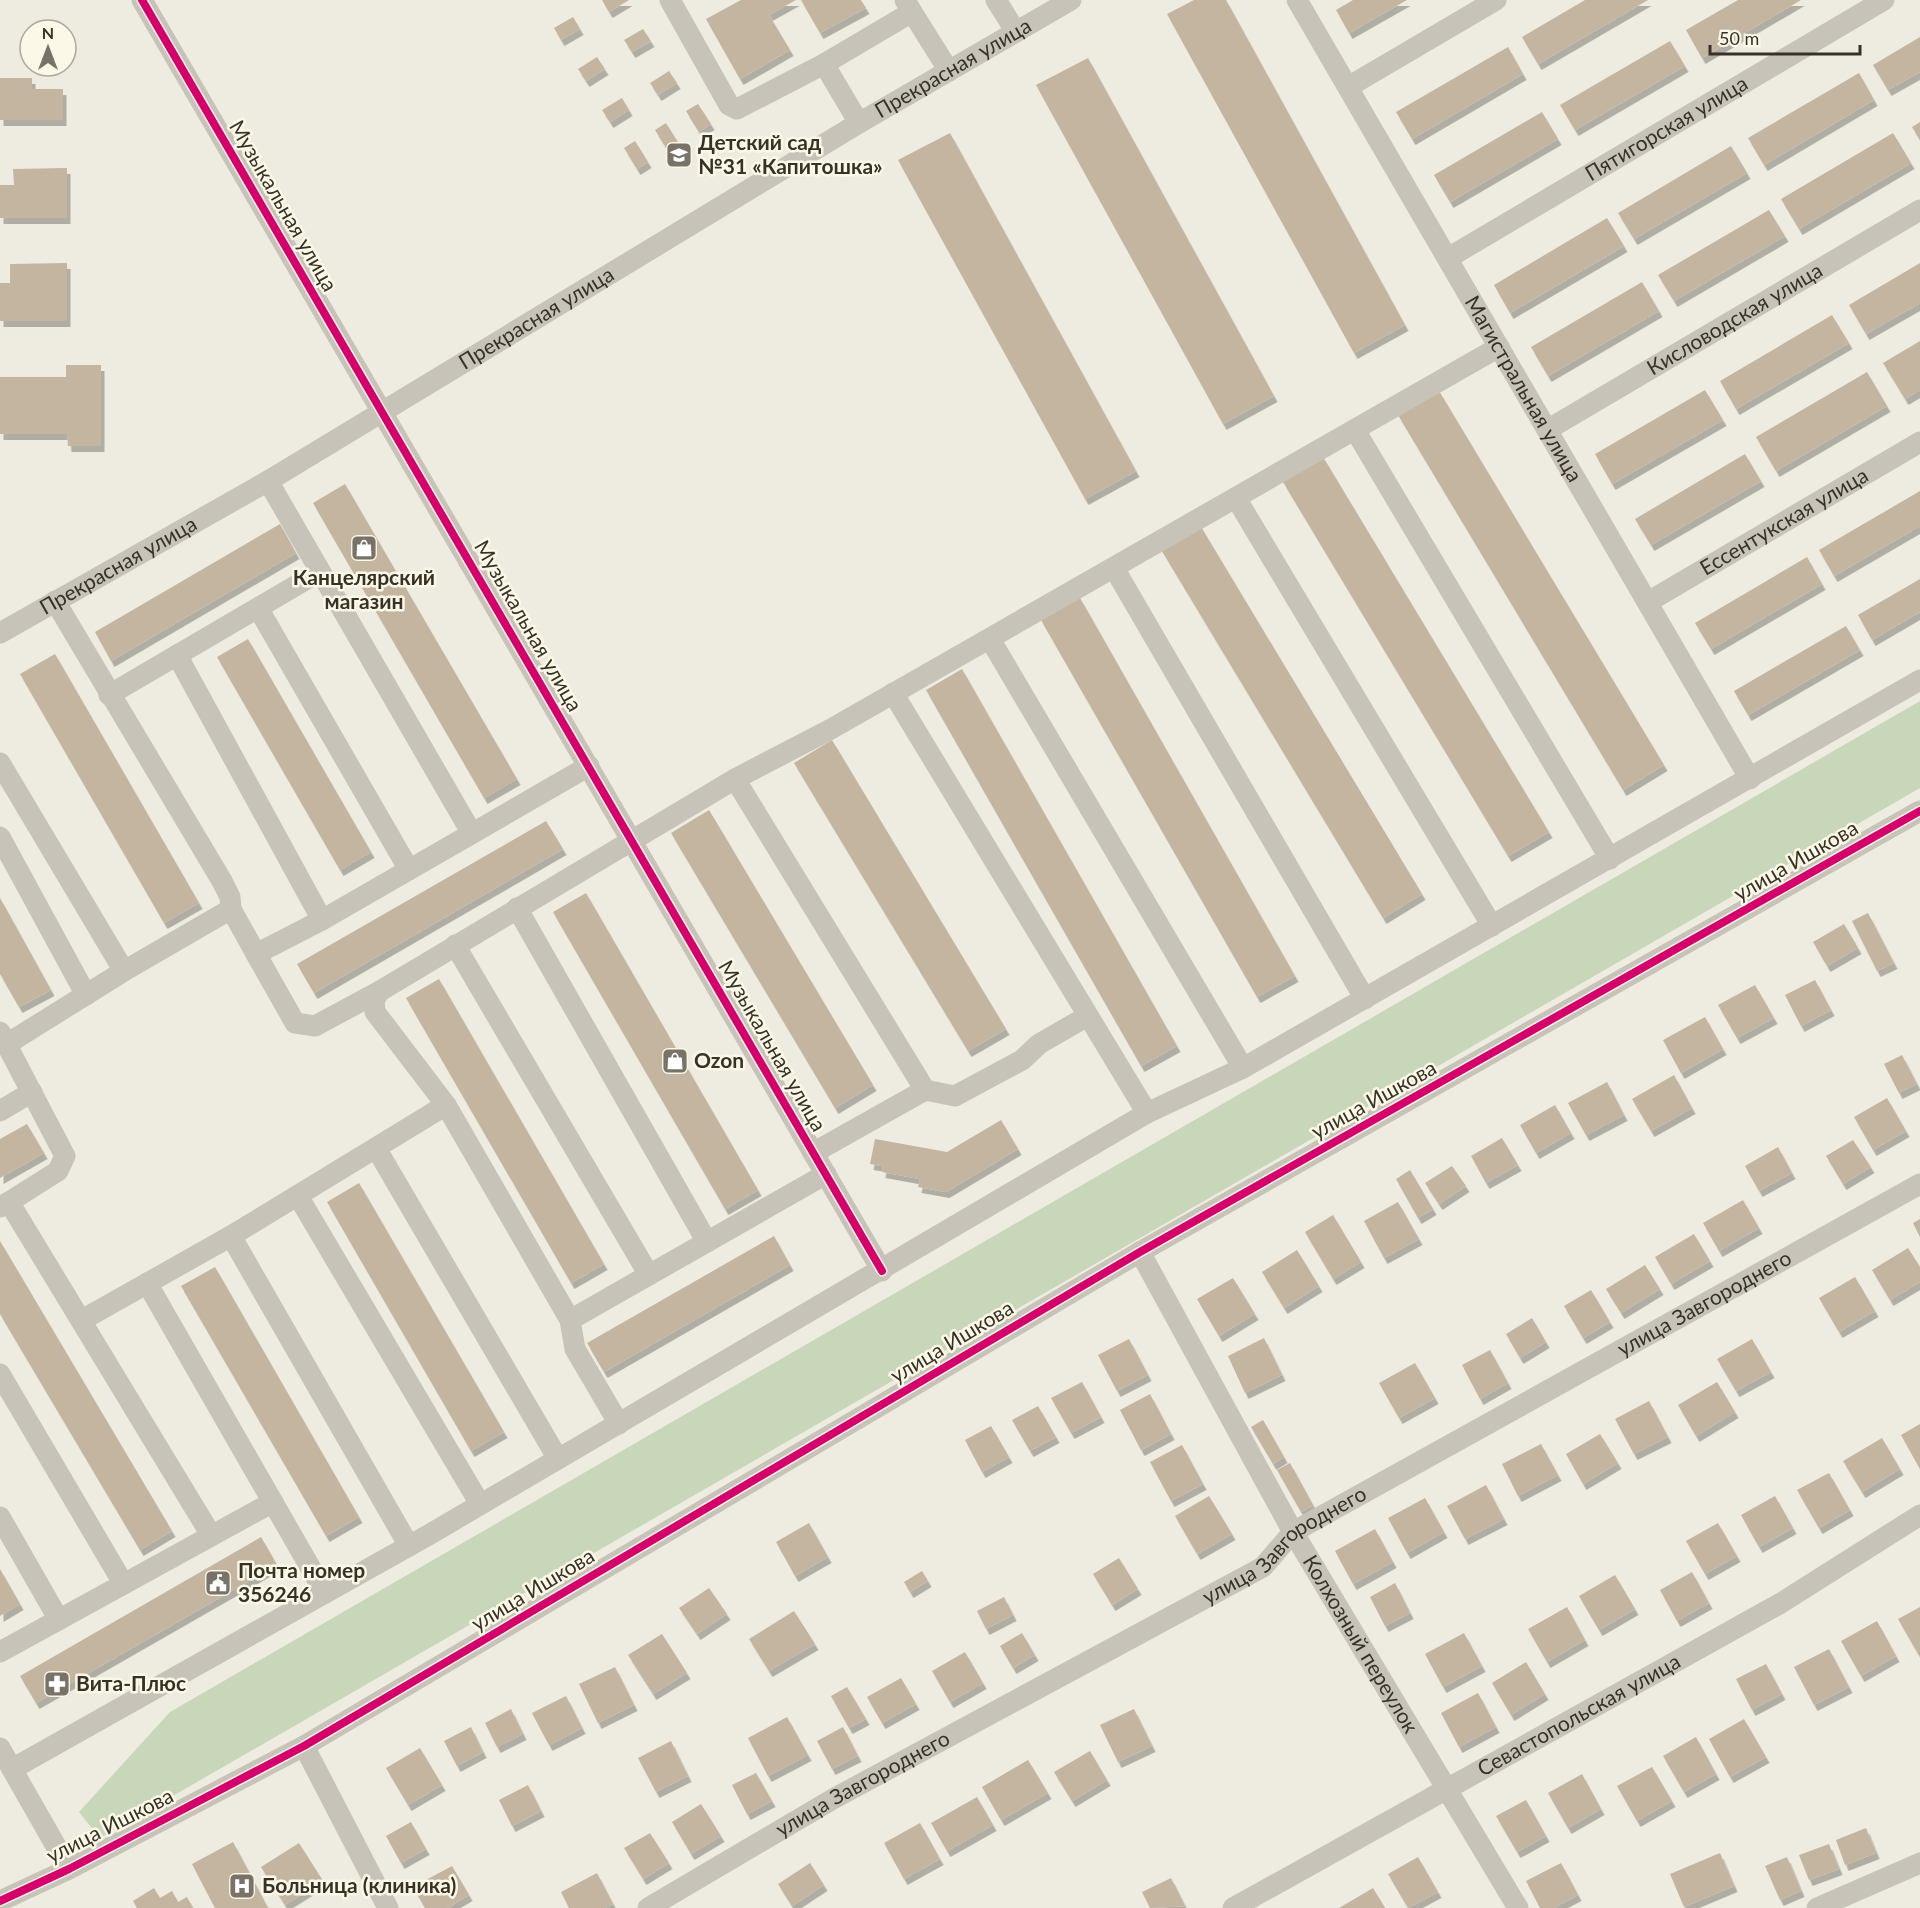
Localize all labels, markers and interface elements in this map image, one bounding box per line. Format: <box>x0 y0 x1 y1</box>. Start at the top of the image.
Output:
street label: Прекрасная улица <box>870 12 1035 122</box>
north arrow <box>18 18 78 78</box>
scale bar <box>1710 18 1860 56</box>
text: N <box>42 23 54 42</box>
text: 50 m <box>1719 27 1759 49</box>
street label: Пятигорская улица <box>1580 70 1752 185</box>
street label: Музыкальная улица <box>225 115 344 295</box>
place label: Детский сад №31 «Капитошка» <box>698 129 883 178</box>
school or university icon: Детский сад №31 «Капитошка» <box>664 140 694 170</box>
street label: Кисловодская улица <box>1642 257 1826 379</box>
street label: Прекрасная улица <box>454 261 618 374</box>
street label: Магистральная улица <box>1461 291 1588 486</box>
street label: Ессентукская улица <box>1695 461 1872 580</box>
street label: Прекрасная улица <box>35 510 201 619</box>
shop icon: Канцелярский магазин <box>349 533 379 563</box>
street label: Музыкальная улица <box>470 535 589 715</box>
place label: Канцелярский магазин <box>293 564 435 613</box>
street label: улица Ишкова <box>1729 814 1862 905</box>
street label: Музыкальная улица <box>714 955 833 1135</box>
shop icon: Ozon <box>660 1046 690 1076</box>
place label: Ozon <box>694 1047 744 1072</box>
street label: улица Ишкова <box>1306 1054 1440 1143</box>
street label: улица Завгороднего <box>1612 1244 1795 1361</box>
street label: улица Ишкова <box>885 1294 1017 1387</box>
street label: улица Завгороднего <box>1198 1480 1370 1608</box>
street label: улица Ишкова <box>466 1542 598 1635</box>
street label: Колхозный переулок <box>1299 1550 1424 1737</box>
place label: Почта номер 356246 <box>238 1557 365 1606</box>
public building icon: Почта номер 356246 <box>203 1568 233 1598</box>
street label: Севастопольская улица <box>1473 1648 1684 1781</box>
pharmacy icon: Вита-Плюс <box>42 1669 72 1699</box>
place label: Вита-Плюс <box>76 1670 186 1695</box>
street label: улица Завгороднего <box>771 1725 953 1841</box>
street label: улица Ишкова <box>42 1782 177 1867</box>
hospital icon: Больница (клиника) <box>227 1871 257 1901</box>
place label: Больница (клиника) <box>262 1872 456 1897</box>

